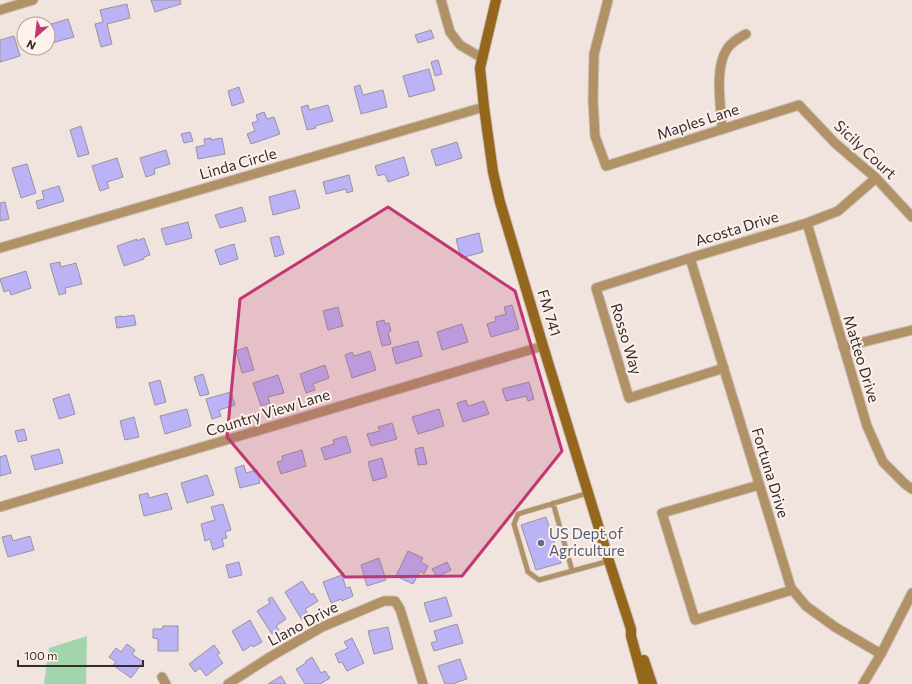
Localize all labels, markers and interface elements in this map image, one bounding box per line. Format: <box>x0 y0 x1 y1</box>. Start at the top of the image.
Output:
north arrow <box>16 16 56 56</box>
text: N <box>24 38 38 53</box>
street label: Maples Lane <box>654 99 741 143</box>
street label: Sicily Court <box>831 116 900 182</box>
street label: Linda Circle <box>197 143 278 183</box>
street label: Acosta Drive <box>693 207 781 249</box>
street label: FM 741 <box>534 287 566 338</box>
street label: Rosso Way <box>608 301 646 377</box>
street label: Matteo Drive <box>840 313 884 405</box>
street label: Country View Lane <box>204 385 332 439</box>
street label: Fortuna Drive <box>749 425 793 520</box>
place label: US Dept of Agriculture <box>549 524 625 559</box>
marker: US Dept of Agriculture <box>536 538 546 548</box>
street label: Llano Drive <box>264 597 341 649</box>
scale bar <box>18 642 143 668</box>
text: 100 m <box>24 648 58 662</box>

